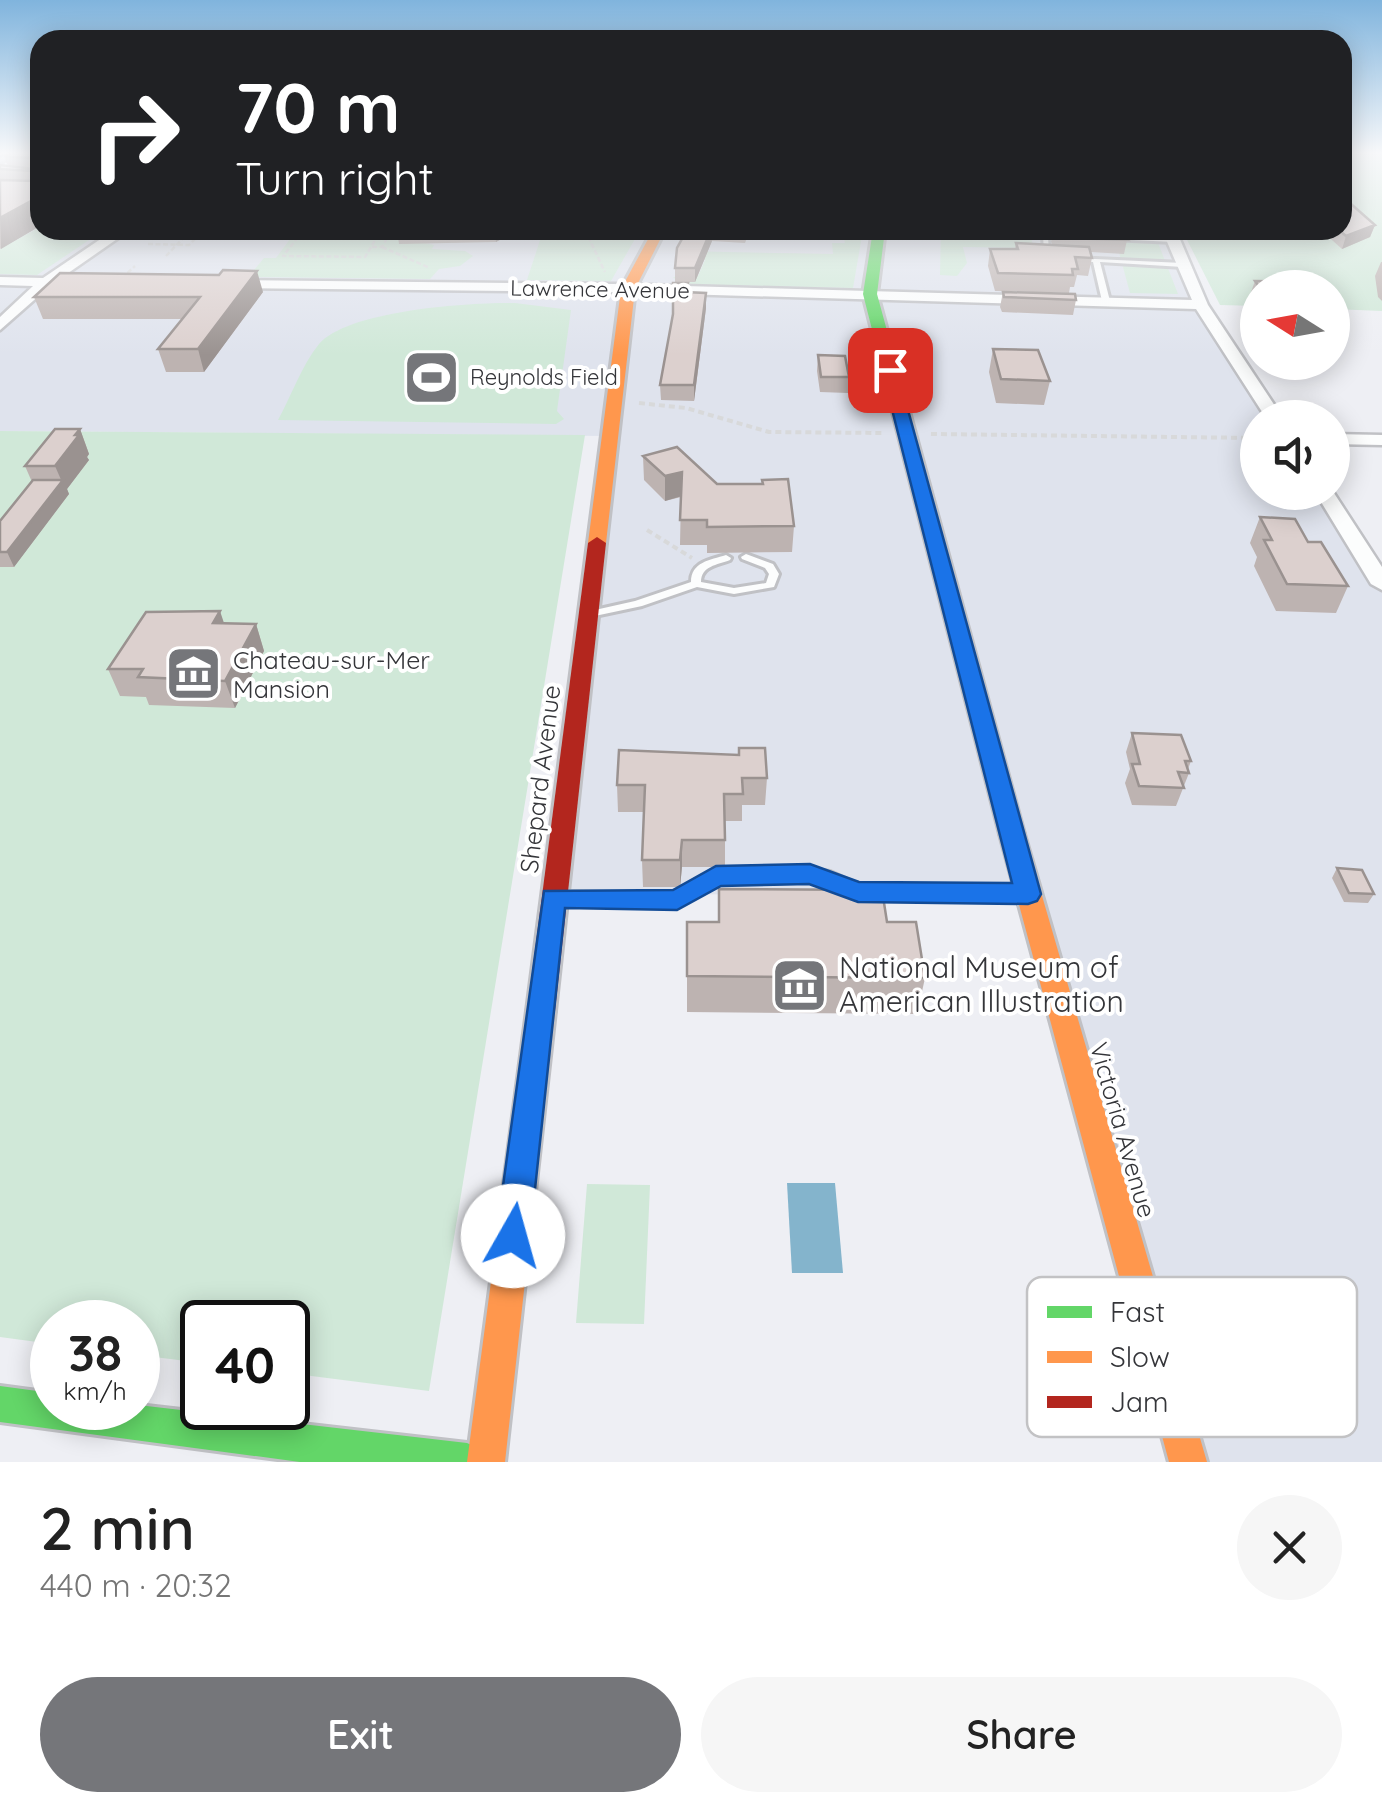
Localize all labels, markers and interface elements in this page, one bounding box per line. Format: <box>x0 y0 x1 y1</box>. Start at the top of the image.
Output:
text: 70 m <box>235 63 401 151</box>
icon: right <box>70 70 200 200</box>
text: Turn right <box>235 150 434 206</box>
north arrow <box>1240 270 1350 380</box>
map controls <box>1240 270 1350 510</box>
street label: Lawrence Avenue <box>510 273 690 305</box>
pin <box>848 328 933 413</box>
icon: arrive <box>863 343 918 398</box>
sports icon: Reynolds Field <box>401 347 461 407</box>
place label: Reynolds Field <box>470 363 618 391</box>
button: sound <box>1240 400 1350 510</box>
museum icon: Chateau-sur-Mer Mansion <box>164 644 224 704</box>
place label: Chateau-sur-Mer Mansion <box>233 644 430 704</box>
street label: Shepard Avenue <box>513 683 566 875</box>
place label: National Museum of American Illustration <box>839 948 1124 1020</box>
museum icon: National Museum of American Illustration <box>770 955 830 1015</box>
street label: Victoria Avenue <box>1084 1039 1163 1221</box>
position arrow <box>461 1184 565 1288</box>
legend <box>1027 1277 1357 1437</box>
text: Fast <box>1110 1294 1165 1329</box>
speed limit sign: 40 <box>180 1300 310 1430</box>
text: 38 <box>68 1321 122 1384</box>
text: Slow <box>1110 1339 1170 1374</box>
text: km/h <box>63 1375 127 1406</box>
text: Jam <box>1110 1384 1169 1419</box>
text: 2 min <box>40 1490 195 1565</box>
button: close <box>1237 1495 1342 1600</box>
text: 440 m · 20:32 <box>40 1565 232 1605</box>
button: Exit <box>40 1677 681 1792</box>
button: Share <box>701 1677 1342 1792</box>

